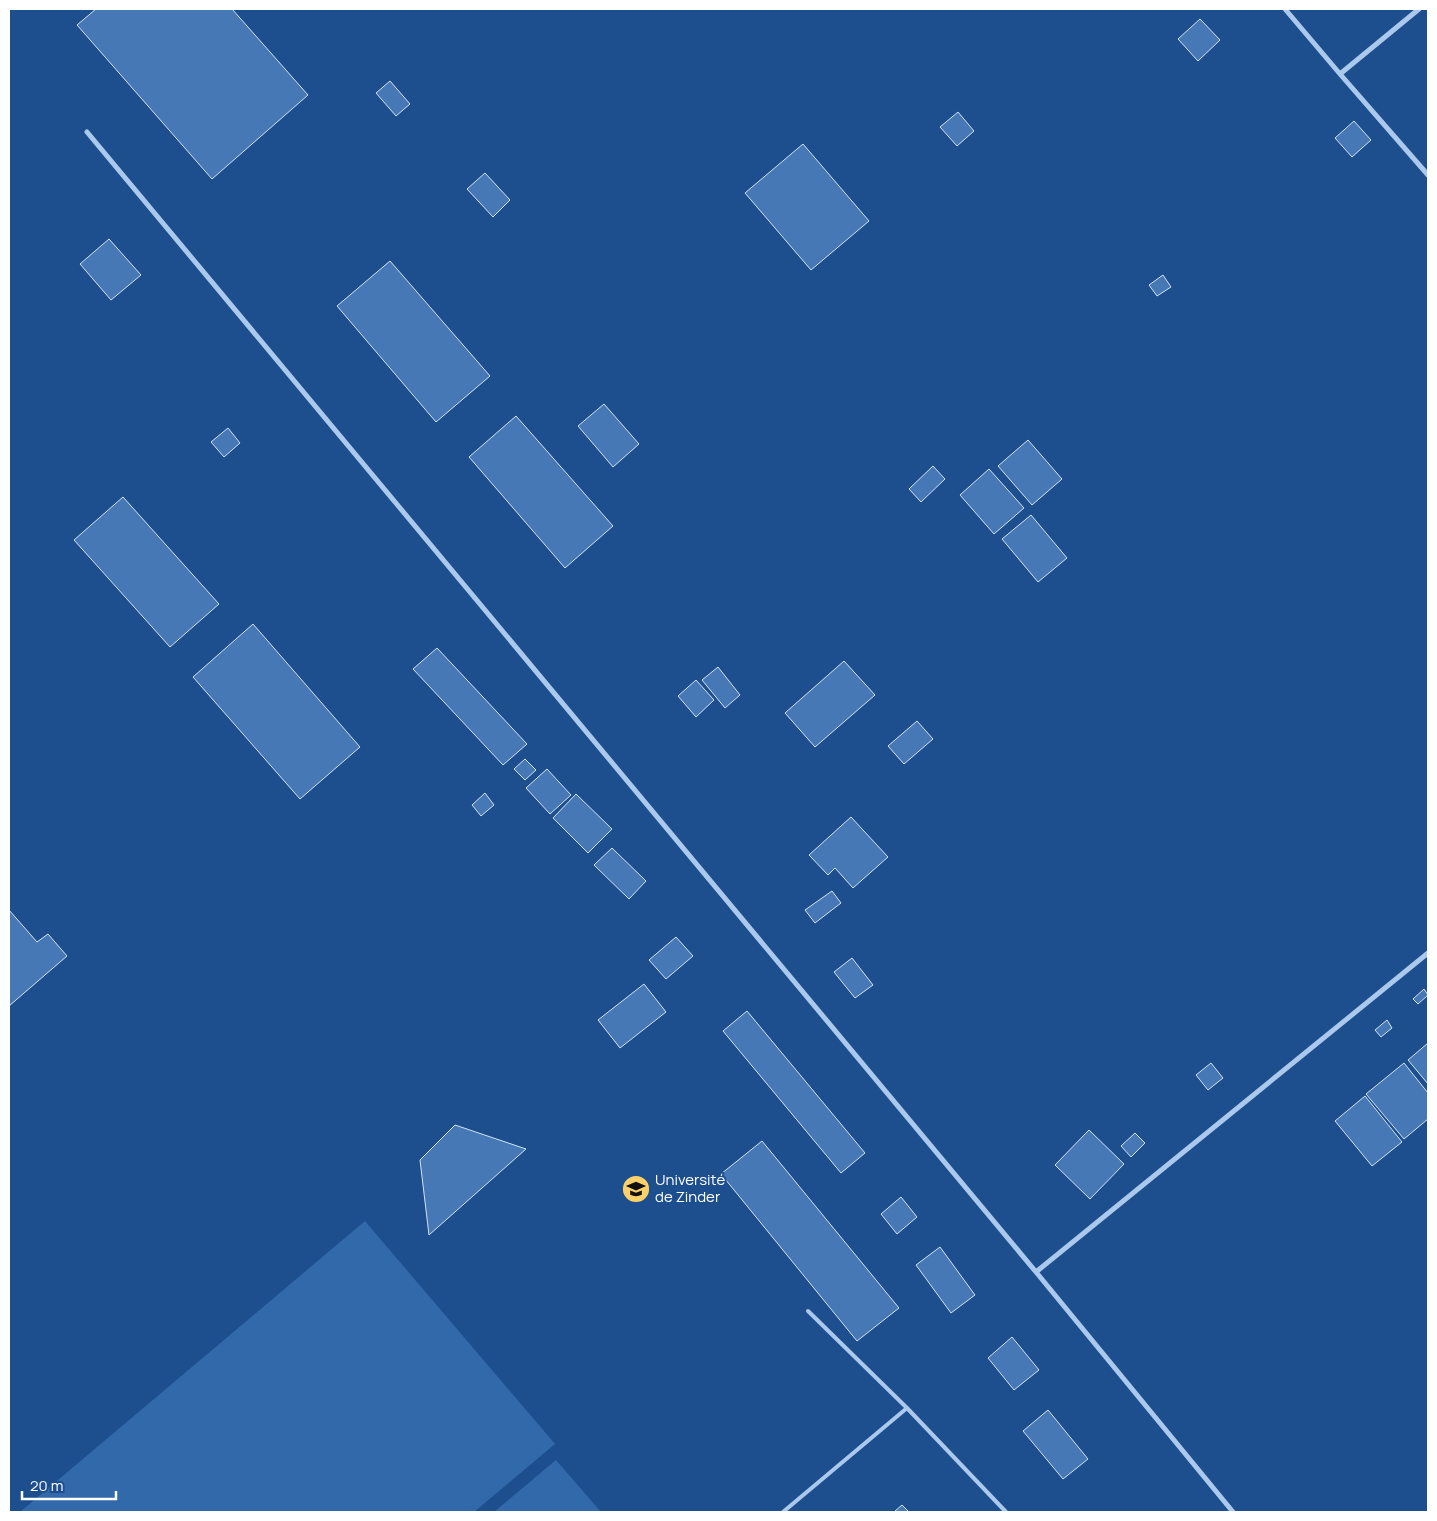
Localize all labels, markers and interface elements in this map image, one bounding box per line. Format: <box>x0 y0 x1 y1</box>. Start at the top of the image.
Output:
place label: Université de Zinder <box>655 1169 726 1207</box>
school or university icon: Université de Zinder <box>621 1174 651 1204</box>
scale bar <box>22 1468 116 1500</box>
text: 20 m <box>30 1475 63 1496</box>

